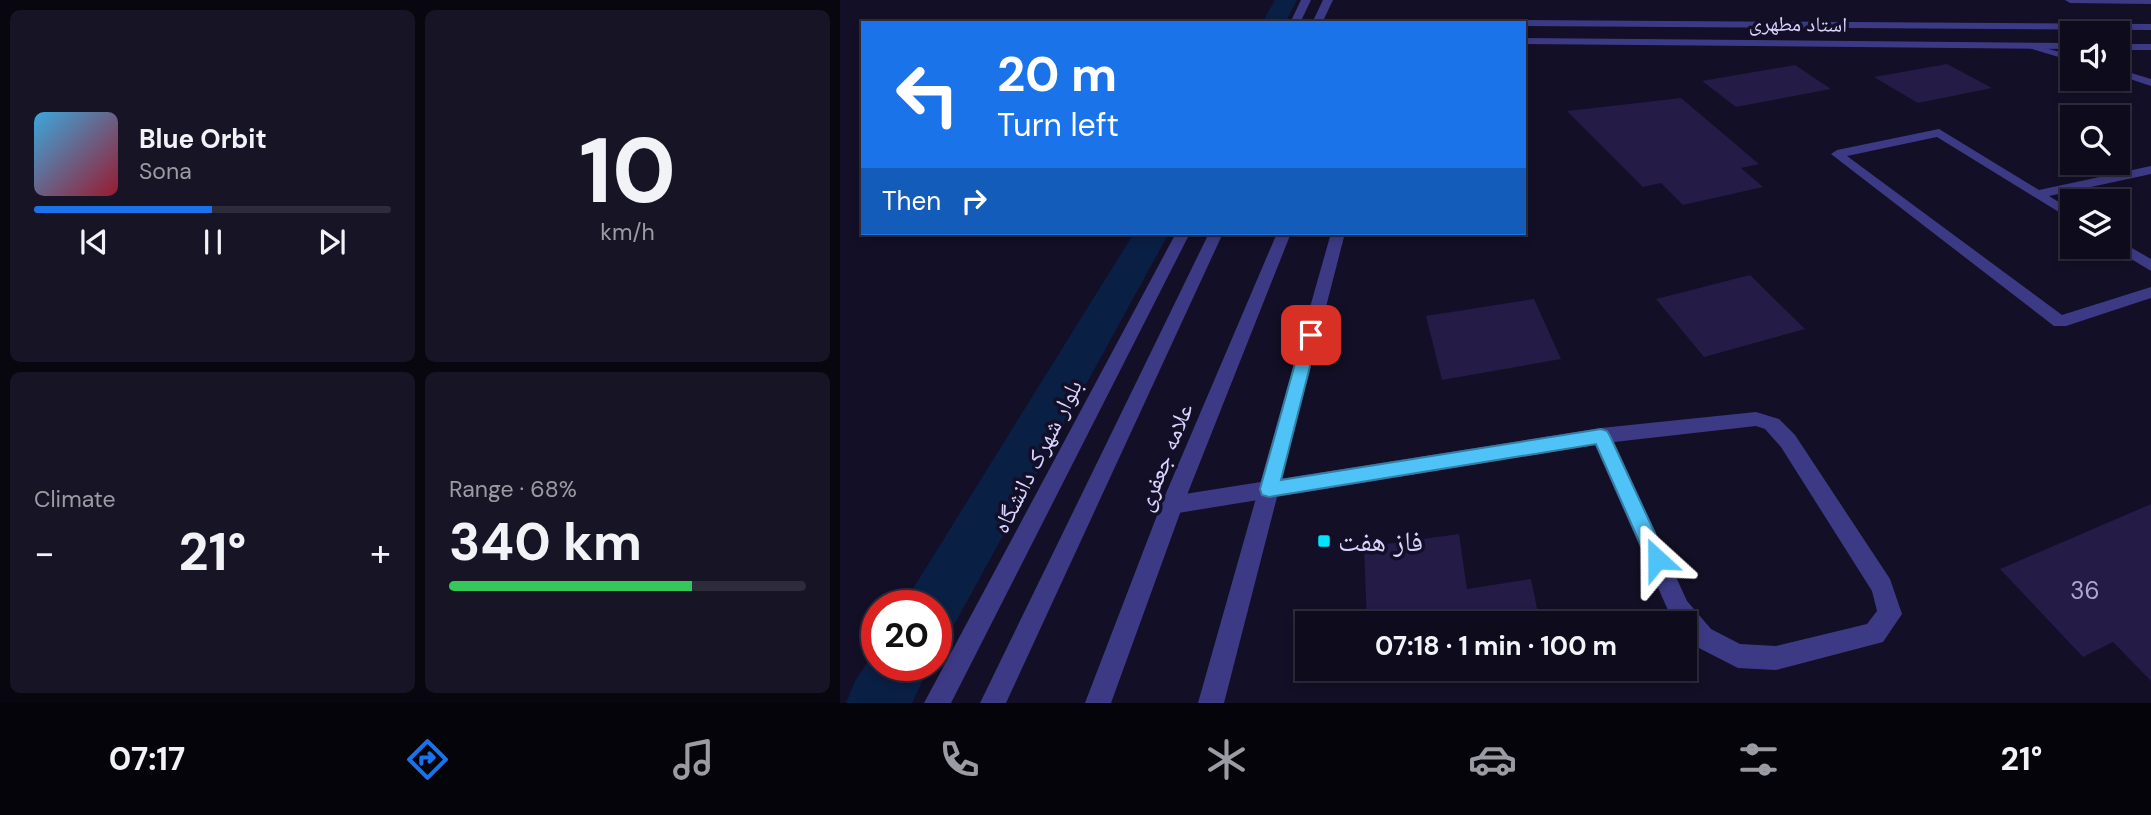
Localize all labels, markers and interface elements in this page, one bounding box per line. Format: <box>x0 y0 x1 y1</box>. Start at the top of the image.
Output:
street label: استاد مطهری <box>1749 9 1847 39</box>
map controls <box>2060 21 2130 259</box>
button: sound <box>2060 21 2130 91</box>
text: 20 m <box>997 42 1117 106</box>
icon: left <box>882 49 973 140</box>
text: Turn left <box>997 104 1119 146</box>
button: search <box>2060 105 2130 175</box>
text: 10 <box>579 112 676 230</box>
text: Blue Orbit <box>139 122 267 156</box>
text: Sona <box>139 156 192 186</box>
icon: right <box>955 182 993 220</box>
text: Then <box>882 184 941 218</box>
button: layers <box>2060 189 2130 259</box>
text: km/h <box>600 217 655 247</box>
icon: previous <box>75 223 113 261</box>
icon: pause <box>194 223 232 261</box>
icon: next <box>313 223 351 261</box>
pin <box>1281 305 1341 365</box>
icon: arrive <box>1292 316 1330 354</box>
street label: بلوار شهرک دانشگاه <box>985 374 1089 538</box>
street label: علامه جعفری <box>1128 398 1200 516</box>
text: Range · 68% <box>449 474 577 504</box>
text: Climate <box>34 484 116 514</box>
text: 340 km <box>449 508 642 576</box>
text: 21° <box>179 518 246 586</box>
position arrow <box>1620 522 1694 596</box>
place label: فاز هفت <box>1338 523 1423 560</box>
text: − <box>34 528 55 578</box>
text: + <box>370 528 391 578</box>
marker: فاز هفت <box>1316 533 1332 549</box>
house number: 36 <box>2070 575 2100 606</box>
speed limit sign: 20 <box>861 590 952 681</box>
text: 07:18 · 1 min · 100 m <box>1375 629 1617 663</box>
icon: directions <box>403 735 452 784</box>
icon: music <box>669 735 718 784</box>
icon: phone <box>935 735 984 784</box>
icon: climate <box>1202 735 1251 784</box>
icon: car <box>1468 735 1517 784</box>
icon: filters <box>1734 735 1783 784</box>
text: 07:17 <box>109 738 185 780</box>
text: 21° <box>2001 738 2042 780</box>

